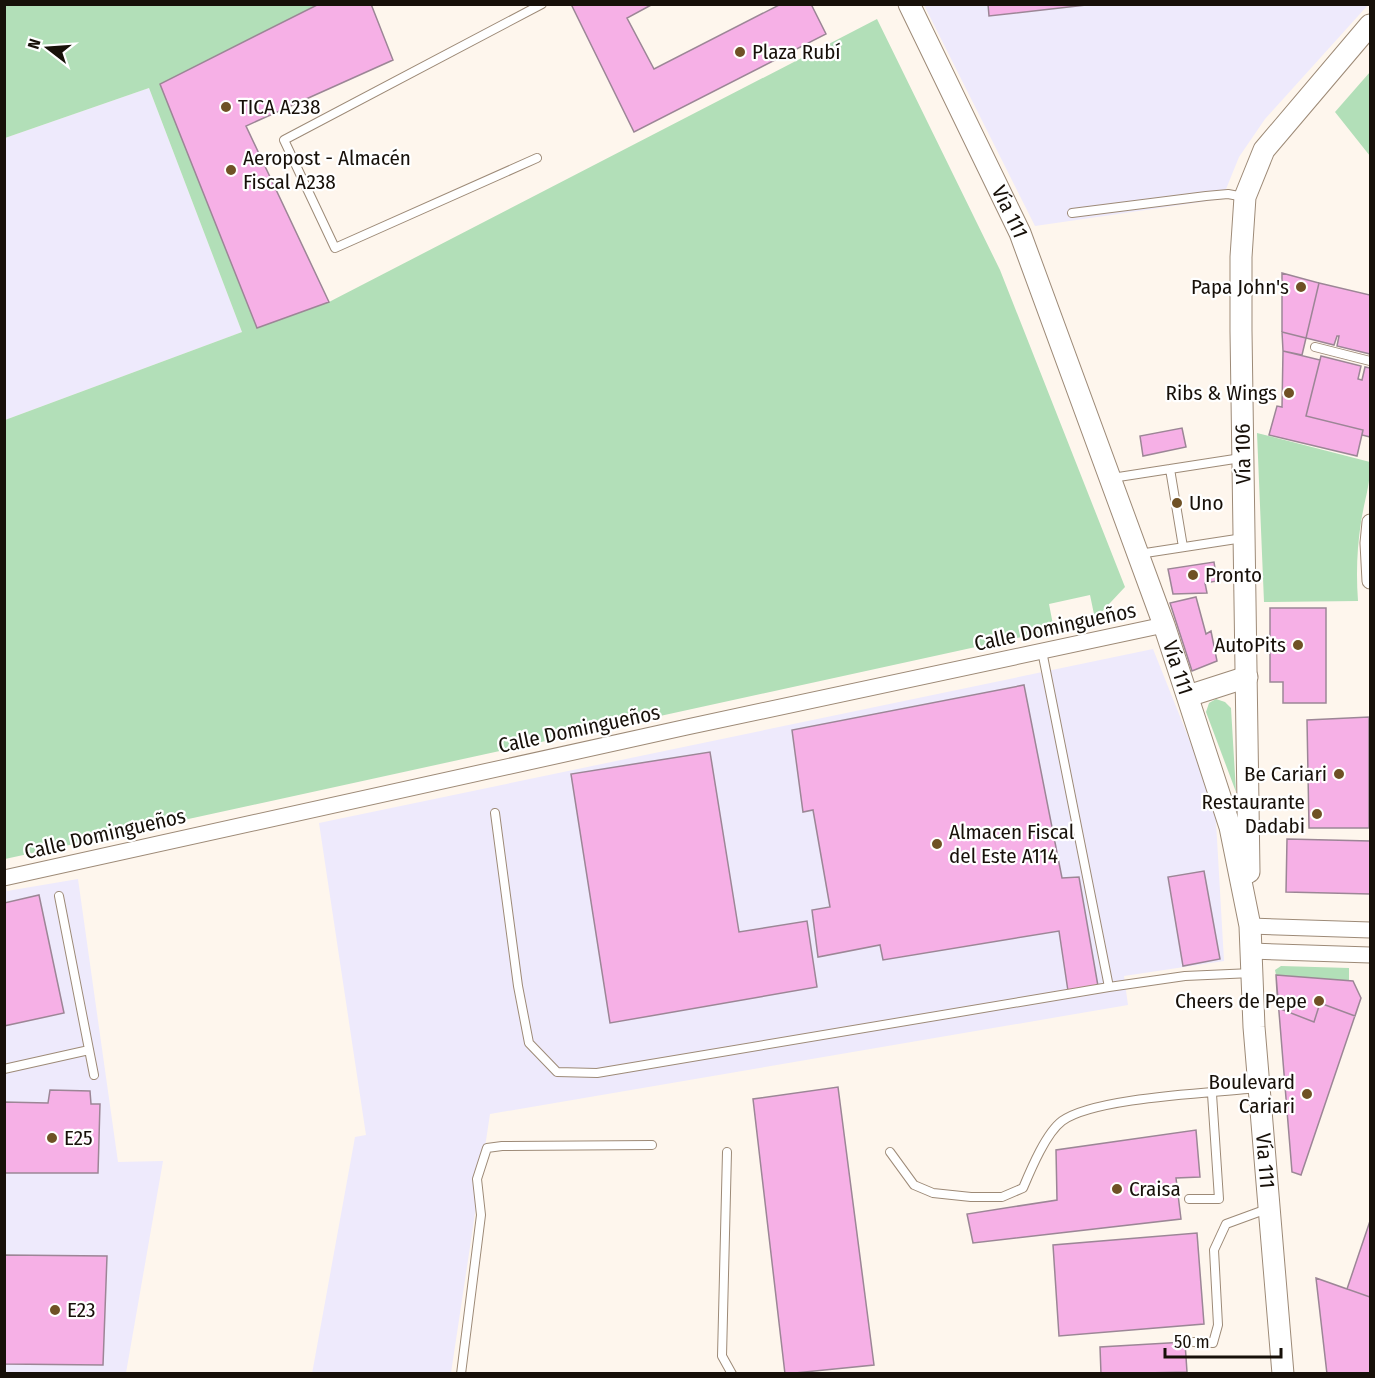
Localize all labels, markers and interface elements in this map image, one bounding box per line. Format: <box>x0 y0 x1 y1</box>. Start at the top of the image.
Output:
north arrow <box>18 18 78 78</box>
text: N <box>24 36 45 51</box>
place label: Plaza Rubí <box>752 39 841 65</box>
marker: Plaza Rubí <box>733 45 747 59</box>
place label: TICA A238 <box>238 94 320 120</box>
marker: TICA A238 <box>219 100 233 114</box>
place label: Aeropost - Almacén Fiscal A238 <box>243 145 411 195</box>
marker: Aeropost - Almacén Fiscal A238 <box>224 163 238 177</box>
street label: Vía 111 <box>986 181 1034 241</box>
place label: Papa John's <box>1191 274 1289 300</box>
marker: Papa John's <box>1294 280 1308 294</box>
place label: Ribs & Wings <box>1166 380 1277 406</box>
marker: Ribs & Wings <box>1282 386 1296 400</box>
street label: Vía 106 <box>1229 423 1257 485</box>
place label: Uno <box>1189 490 1223 516</box>
marker: Uno <box>1170 496 1184 510</box>
place label: Pronto <box>1205 562 1262 588</box>
marker: Pronto <box>1186 568 1200 582</box>
street label: Calle Domingueños <box>972 597 1138 657</box>
place label: AutoPits <box>1214 632 1286 658</box>
street label: Vía 111 <box>1157 637 1199 698</box>
marker: AutoPits <box>1291 638 1305 652</box>
street label: Calle Domingueños <box>496 699 662 759</box>
place label: Be Cariari <box>1244 761 1327 787</box>
marker: Be Cariari <box>1332 767 1346 781</box>
place label: Restaurante Dadabi <box>1202 789 1305 839</box>
street label: Calle Domingueños <box>22 803 188 865</box>
marker: Restaurante Dadabi <box>1310 807 1324 821</box>
place label: Almacen Fiscal del Este A114 <box>949 819 1075 869</box>
marker: Almacen Fiscal del Este A114 <box>930 837 944 851</box>
place label: Cheers de Pepe <box>1175 988 1307 1014</box>
marker: Cheers de Pepe <box>1312 994 1326 1008</box>
place label: Boulevard Cariari <box>1208 1069 1295 1119</box>
marker: Boulevard Cariari <box>1300 1087 1314 1101</box>
place label: E25 <box>64 1125 93 1151</box>
marker: E25 <box>45 1131 59 1145</box>
street label: Vía 111 <box>1250 1132 1280 1190</box>
place label: Craisa <box>1129 1176 1181 1202</box>
marker: Craisa <box>1110 1182 1124 1196</box>
place label: E23 <box>67 1297 96 1323</box>
marker: E23 <box>48 1303 62 1317</box>
scale bar <box>1165 1321 1280 1359</box>
text: 50 m <box>1174 1331 1210 1353</box>

